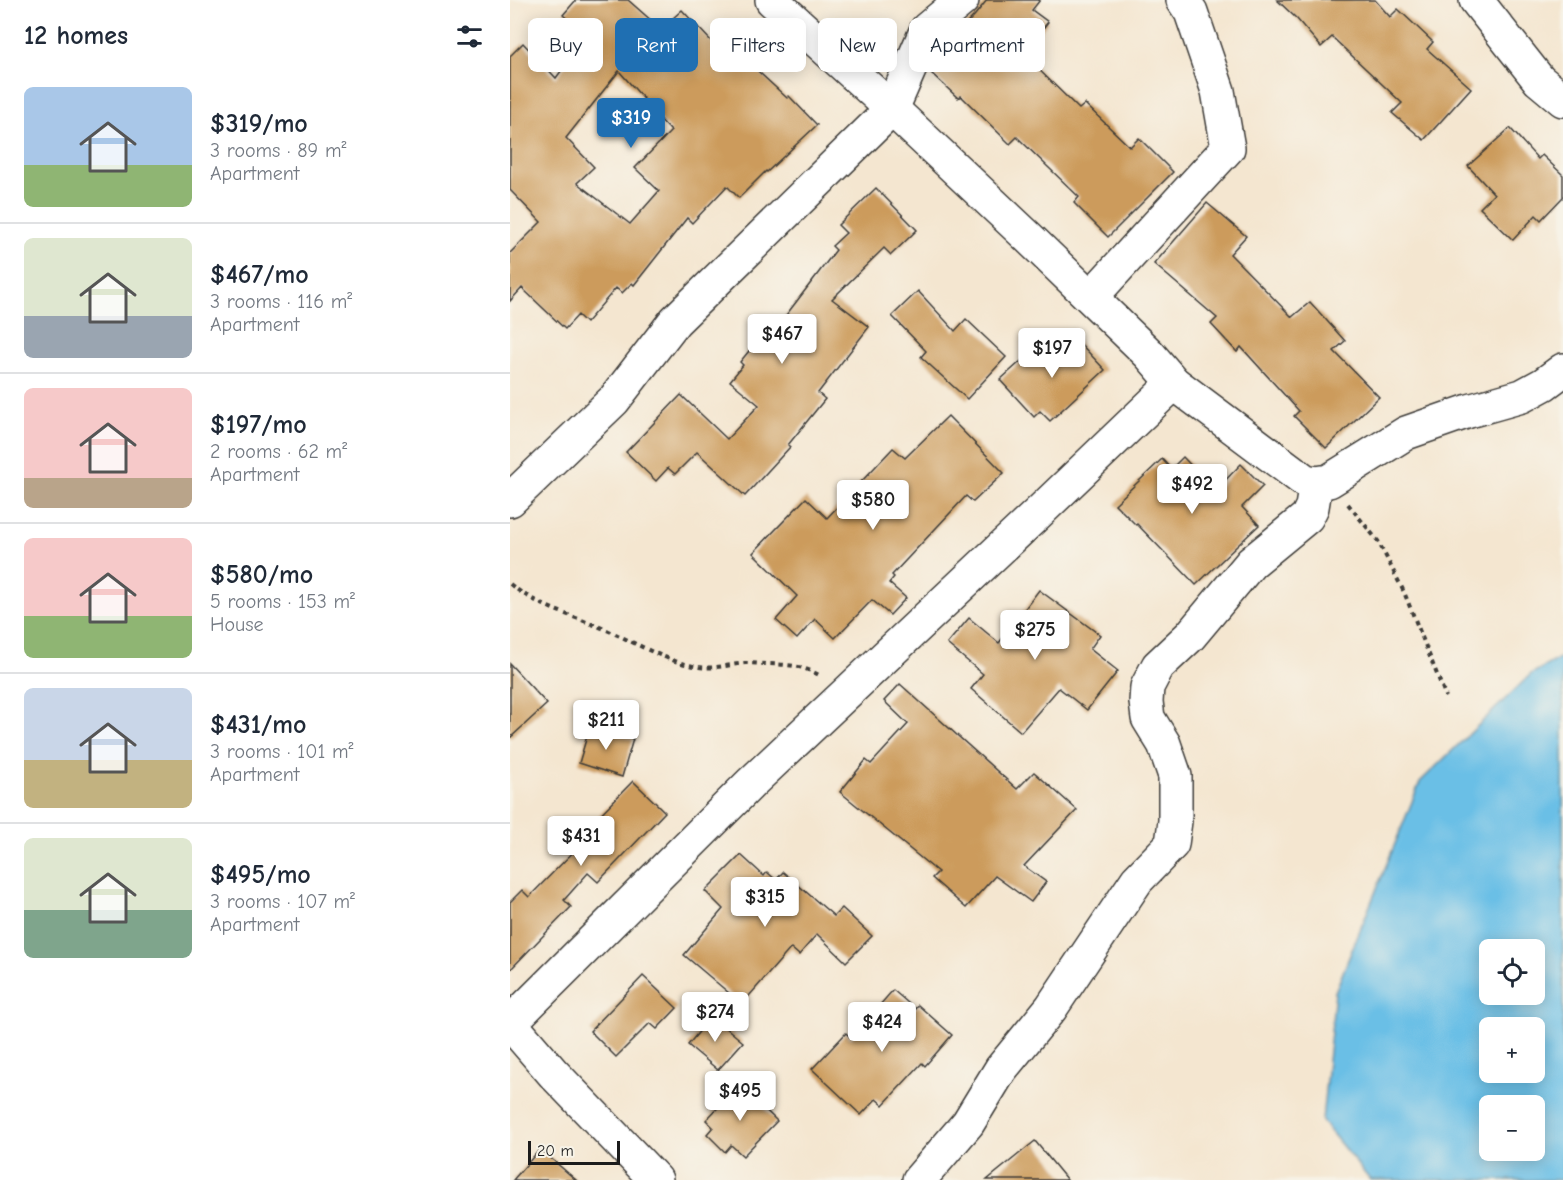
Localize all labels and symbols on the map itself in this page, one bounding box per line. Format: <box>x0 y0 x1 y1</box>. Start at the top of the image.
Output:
pin: $319 <box>595 98 667 149</box>
pin: $467 <box>746 314 818 365</box>
pin: $197 <box>1016 328 1088 379</box>
pin: $492 <box>1156 464 1228 515</box>
pin: $580 <box>837 480 909 531</box>
pin: $275 <box>999 610 1071 661</box>
pin: $211 <box>570 700 642 751</box>
pin: $431 <box>545 816 617 867</box>
pin: $315 <box>729 877 801 928</box>
pin: $274 <box>679 992 751 1043</box>
pin: $424 <box>846 1002 918 1053</box>
pin: $495 <box>704 1071 776 1122</box>
scale bar <box>528 1138 620 1166</box>

